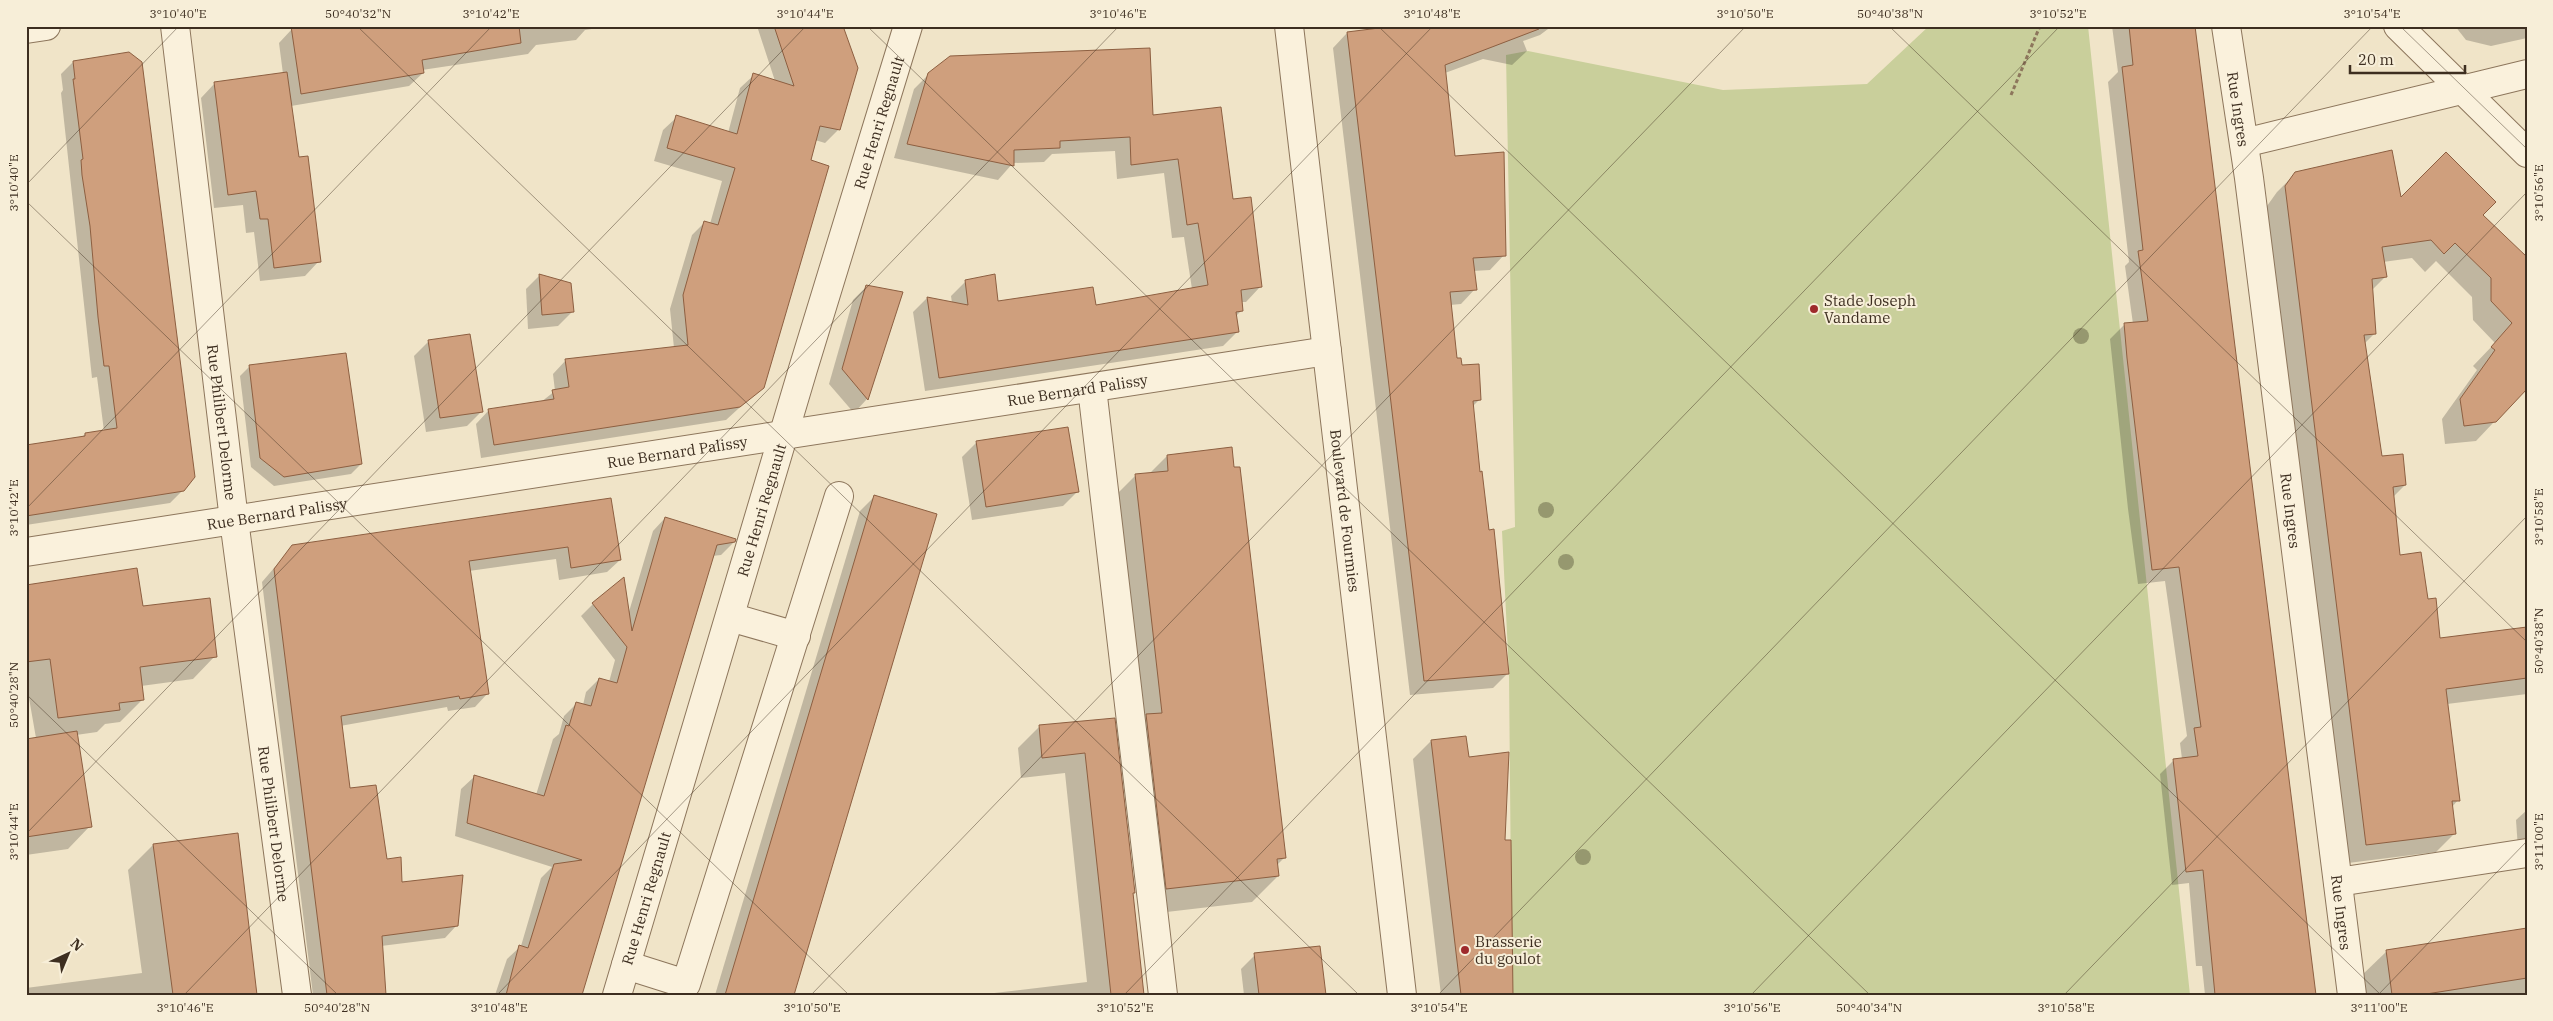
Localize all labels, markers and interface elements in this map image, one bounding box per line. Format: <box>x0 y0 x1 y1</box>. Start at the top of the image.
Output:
text: 3°10'40"E <box>149 6 207 21</box>
text: 50°40'32"N <box>325 6 391 21</box>
text: 3°10'42"E <box>462 6 520 21</box>
text: 3°10'44"E <box>776 6 834 21</box>
text: 3°10'46"E <box>1089 6 1147 21</box>
text: 3°10'48"E <box>1403 6 1461 21</box>
text: 3°10'50"E <box>1716 6 1774 21</box>
text: 50°40'38"N <box>1857 6 1923 21</box>
text: 3°10'52"E <box>2029 6 2087 21</box>
text: 3°10'54"E <box>2343 6 2401 21</box>
scale bar <box>2350 42 2466 74</box>
text: 20 m <box>2358 50 2394 69</box>
street label: Rue Henri Regnault <box>849 54 908 191</box>
street label: Rue Ingres <box>2224 70 2254 148</box>
text: 3°10'40"E <box>6 154 21 212</box>
text: 3°10'56"E <box>2531 164 2546 222</box>
place label: Stade Joseph Vandame <box>1824 291 1916 327</box>
marker: Stade Joseph Vandame <box>1808 303 1820 315</box>
street label: Rue Philibert Delorme <box>204 343 241 501</box>
street label: Rue Bernard Palissy <box>1006 369 1149 410</box>
street label: Boulevard de Fourmies <box>1327 428 1364 593</box>
street label: Rue Bernard Palissy <box>606 431 749 472</box>
street label: Rue Henri Regnault <box>732 441 790 579</box>
street label: Rue Ingres <box>2277 472 2305 549</box>
text: 3°10'42"E <box>6 479 21 537</box>
text: 3°10'58"E <box>2531 488 2546 546</box>
street label: Rue Bernard Palissy <box>206 493 349 533</box>
text: 50°40'38"N <box>2531 608 2546 674</box>
text: 50°40'28"N <box>6 662 21 728</box>
street label: Rue Philibert Delorme <box>255 745 294 903</box>
text: 3°10'44"E <box>6 803 21 861</box>
text: 3°11'00"E <box>2531 813 2546 871</box>
street label: Rue Henri Regnault <box>617 829 675 967</box>
street label: Rue Ingres <box>2327 874 2356 951</box>
north arrow <box>42 928 92 978</box>
place label: Brasserie du goulot <box>1475 932 1542 968</box>
text: N <box>67 934 87 955</box>
marker: Brasserie du goulot <box>1459 944 1471 956</box>
text: 3°10'46"E <box>156 1000 214 1015</box>
text: 50°40'28"N <box>304 1000 370 1015</box>
text: 3°10'48"E <box>470 1000 528 1015</box>
text: 3°10'50"E <box>783 1000 841 1015</box>
text: 3°10'52"E <box>1096 1000 1154 1015</box>
text: 3°10'54"E <box>1410 1000 1468 1015</box>
text: 3°10'56"E <box>1723 1000 1781 1015</box>
text: 50°40'34"N <box>1836 1000 1902 1015</box>
text: 3°10'58"E <box>2037 1000 2095 1015</box>
text: 3°11'00"E <box>2350 1000 2408 1015</box>

